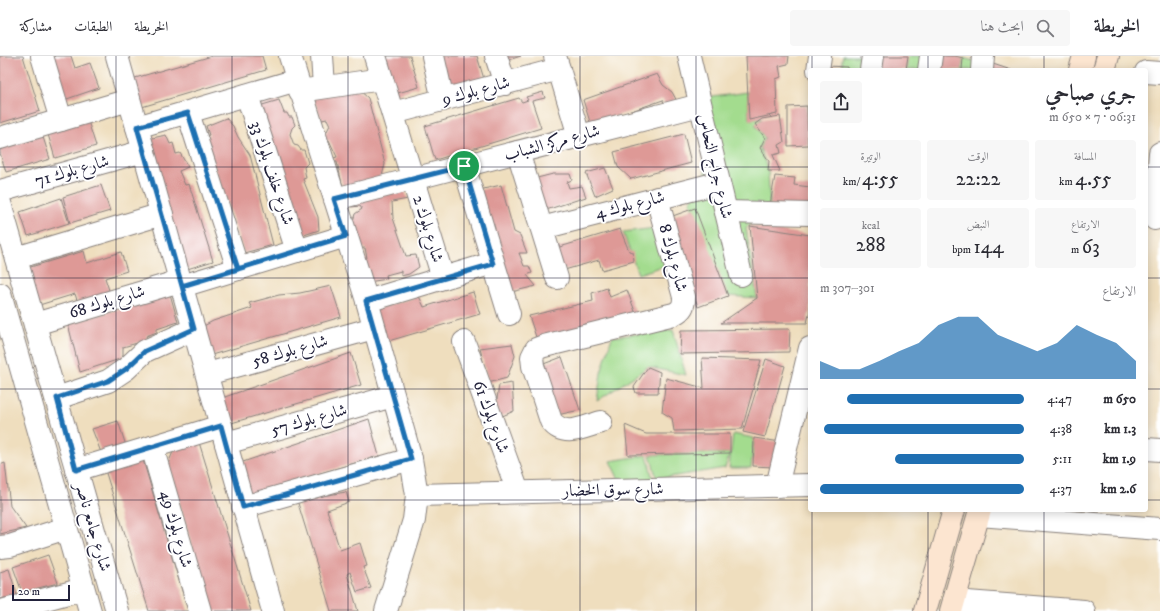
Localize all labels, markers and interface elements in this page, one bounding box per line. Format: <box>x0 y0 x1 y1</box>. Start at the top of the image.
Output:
search box <box>790 10 1070 46</box>
text: الخريطة <box>1094 15 1140 38</box>
text: ابحث هنا <box>981 17 1024 36</box>
icon: search <box>1034 17 1056 39</box>
text: مشاركة <box>20 18 52 36</box>
text: الطبقات <box>74 18 112 36</box>
text: الخريطة <box>134 18 168 36</box>
street label: شارع بلوك 9 <box>439 71 513 113</box>
text: جري صباحي <box>1045 80 1136 107</box>
button: share <box>820 81 862 123</box>
text: 06:31 · 7 × 650 m <box>1049 109 1136 125</box>
street label: شارع جراج النحاس <box>689 111 738 221</box>
street label: شارع خلف بلوك 33 <box>243 118 299 228</box>
street label: شارع مركز الشباب <box>502 120 603 168</box>
pin <box>447 149 481 183</box>
street label: شارع بلوك 71 <box>32 150 112 194</box>
text: الوتيرة <box>861 150 881 164</box>
text: الوقت <box>967 150 989 164</box>
text: المسافة <box>1074 150 1097 164</box>
icon: arrive <box>453 155 475 177</box>
text: 4:55 <box>862 167 899 192</box>
text: 22:22 <box>956 167 1000 192</box>
text: 4.55 <box>1075 167 1112 192</box>
text: /km <box>843 175 862 189</box>
text: km <box>1059 175 1075 189</box>
street label: شارع بلوك 4 <box>593 186 667 226</box>
street label: شارع بلوك 2 <box>405 193 449 266</box>
text: النبض <box>967 218 989 232</box>
text: الارتفاع <box>1071 218 1100 232</box>
text: kcal <box>862 219 880 233</box>
street label: شارع بلوك 8 <box>651 222 693 295</box>
text: 288 <box>856 233 886 258</box>
text: 144 <box>973 235 1004 260</box>
text: 63 <box>1082 235 1100 260</box>
text: bpm <box>952 243 973 257</box>
text: m <box>1071 243 1082 257</box>
street label: شارع بلوك 68 <box>66 280 148 326</box>
text: 301–307 m <box>820 280 875 296</box>
text: الارتفاع <box>1102 283 1136 299</box>
street label: شارع بلوك 58 <box>250 330 331 374</box>
street label: شارع بلوك 61 <box>466 378 514 457</box>
text: 4:47 <box>1047 391 1072 407</box>
text: 650 m <box>1103 391 1136 407</box>
street label: شارع بلوك 57 <box>268 399 350 443</box>
text: 4:38 <box>1050 421 1072 437</box>
text: 1.3 km <box>1104 421 1136 437</box>
text: 5:11 <box>1053 451 1072 467</box>
text: 1.9 km <box>1103 451 1136 467</box>
street label: شارع جامع ناصر <box>65 478 116 575</box>
street label: شارع سوق الخضار <box>560 478 664 504</box>
text: 4:37 <box>1049 481 1072 497</box>
text: 2.6 km <box>1101 481 1136 497</box>
street label: شارع بلوك 49 <box>153 488 197 571</box>
scale bar <box>12 583 70 602</box>
text: 20 m <box>18 585 40 599</box>

